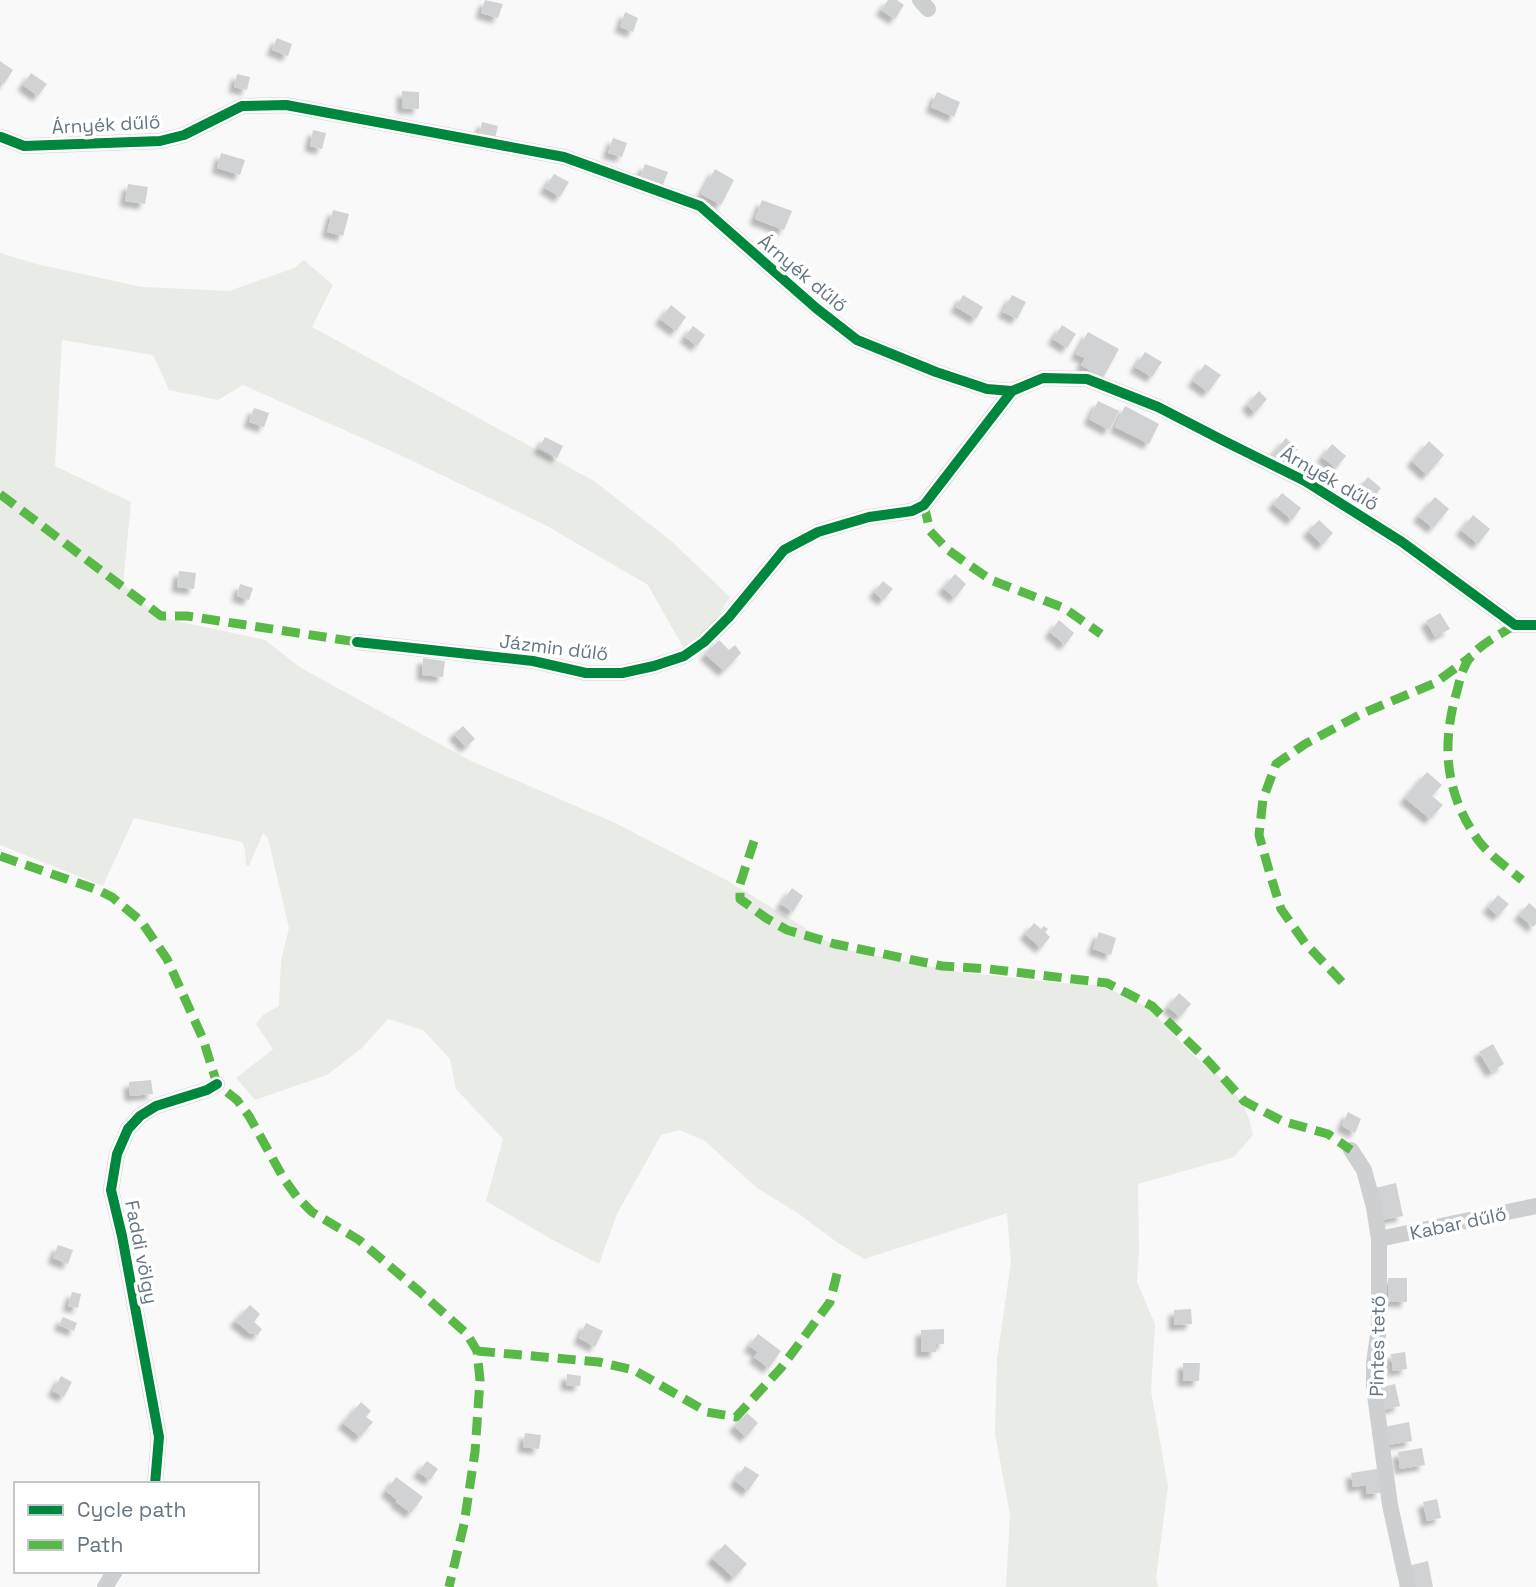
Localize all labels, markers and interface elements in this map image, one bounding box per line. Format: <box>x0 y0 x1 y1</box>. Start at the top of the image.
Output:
street label: Árnyék dűlő <box>51 109 161 140</box>
street label: Árnyék dűlő <box>753 229 852 318</box>
street label: Árnyék dűlő <box>1276 440 1383 516</box>
street label: Jázmin dűlő <box>498 628 610 667</box>
street label: Faddi völgy <box>119 1198 164 1306</box>
street label: Kabar dűlő <box>1408 1201 1509 1246</box>
street label: Pintes tető <box>1364 1295 1391 1397</box>
legend <box>14 1482 259 1573</box>
text: Cycle path <box>77 1496 186 1523</box>
text: Path <box>77 1531 123 1558</box>

